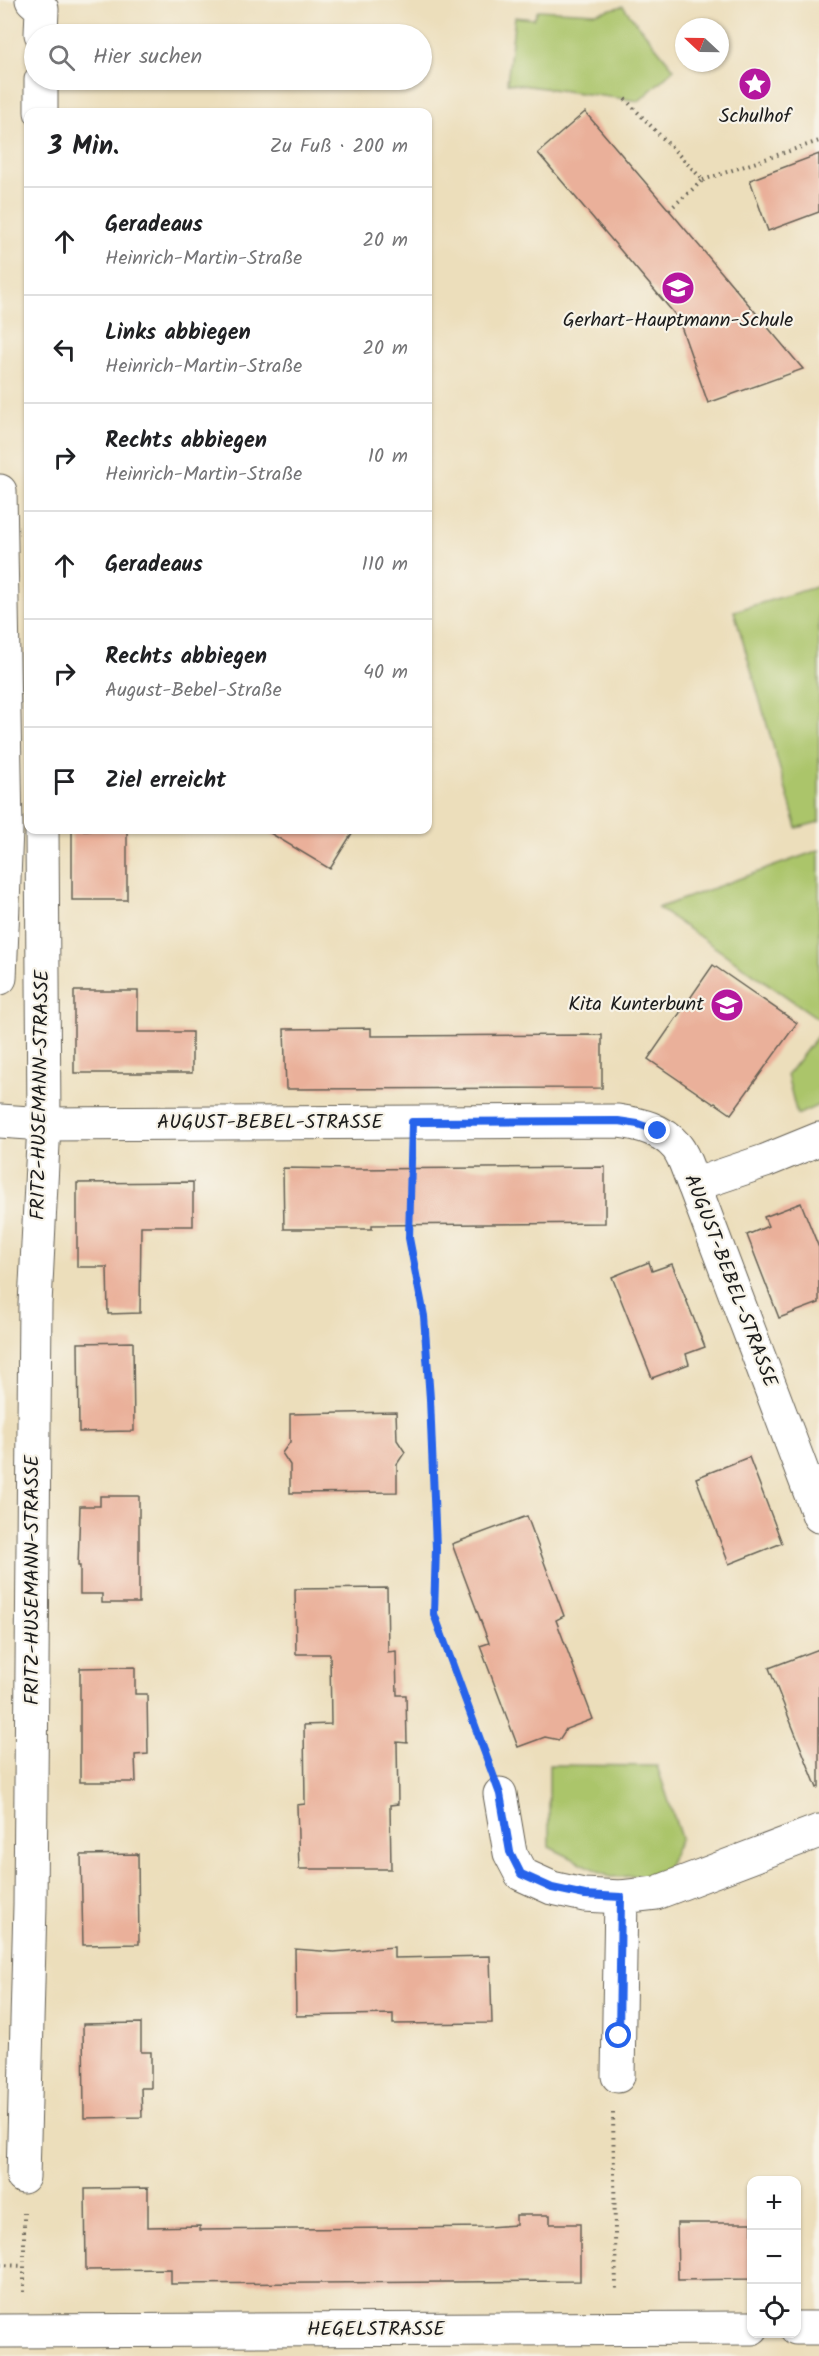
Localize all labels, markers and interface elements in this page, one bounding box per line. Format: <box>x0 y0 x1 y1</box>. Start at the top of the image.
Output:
north arrow <box>675 18 729 72</box>
search box <box>24 24 432 90</box>
text: Hier suchen <box>93 40 202 75</box>
icon: search <box>45 41 78 74</box>
place icon: Schulhof <box>737 66 773 102</box>
place label: Schulhof <box>719 101 794 133</box>
text: 3 Min. <box>48 126 119 168</box>
text: Zu Fuß · 200 m <box>270 131 408 163</box>
text: Geradeaus <box>105 208 203 243</box>
icon: ahead <box>48 225 81 258</box>
text: 20 m <box>362 225 408 257</box>
text: Heinrich-Martin-Straße <box>105 243 302 275</box>
school or university icon: Gerhart-Hauptmann-Schule <box>660 270 696 306</box>
place label: Gerhart-Hauptmann-Schule <box>563 305 793 337</box>
text: Links abbiegen <box>105 316 251 351</box>
icon: left <box>48 333 81 366</box>
text: 20 m <box>362 333 408 365</box>
text: Heinrich-Martin-Straße <box>105 351 302 383</box>
text: Rechts abbiegen <box>105 424 267 459</box>
icon: right <box>48 441 81 474</box>
text: 10 m <box>368 441 408 473</box>
text: Heinrich-Martin-Straße <box>105 459 302 491</box>
text: Geradeaus <box>105 548 203 583</box>
icon: ahead <box>48 549 81 582</box>
text: 110 m <box>362 549 408 581</box>
text: Rechts abbiegen <box>105 640 267 675</box>
icon: right <box>48 657 81 690</box>
text: 40 m <box>363 657 408 689</box>
text: August-Bebel-Straße <box>105 675 282 707</box>
text: Ziel erreicht <box>105 764 226 799</box>
icon: arrive <box>48 765 81 798</box>
street label: FRITZ-HUSEMANN-STRASSE <box>23 968 59 1221</box>
school or university icon: Kita Kunterbunt <box>709 987 745 1023</box>
place label: Kita Kunterbunt <box>568 989 704 1021</box>
street label: AUGUST-BEBEL-STRASSE <box>157 1107 384 1139</box>
route end <box>644 1117 670 1143</box>
street label: AUGUST-BEBEL-STRASSE <box>675 1170 786 1393</box>
street label: FRITZ-HUSEMANN-STRASSE <box>17 1453 49 1705</box>
route start <box>605 2022 631 2048</box>
map controls <box>747 2176 801 2338</box>
button: + <box>747 2176 801 2230</box>
button: − <box>747 2230 801 2284</box>
button: locate <box>747 2284 801 2338</box>
street label: HEGELSTRASSE <box>307 2314 446 2346</box>

